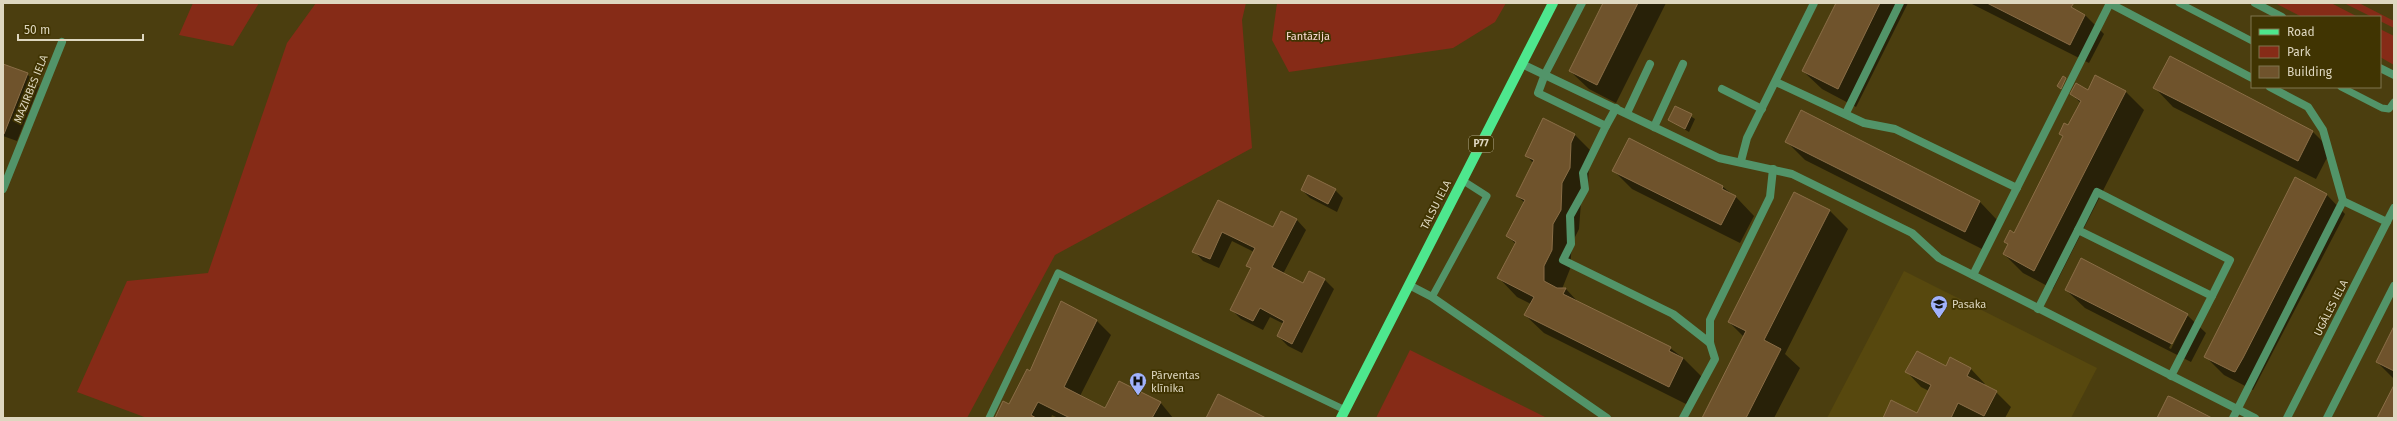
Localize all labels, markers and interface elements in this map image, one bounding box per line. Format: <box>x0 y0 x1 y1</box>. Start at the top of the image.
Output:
scale bar <box>18 16 143 42</box>
legend <box>2251 16 2381 88</box>
text: 50 m <box>24 23 50 37</box>
text: Road <box>2287 25 2315 39</box>
park label: Fantāzija <box>1286 30 1330 43</box>
text: Park <box>2287 45 2311 59</box>
street label: MAZIRBES IELA <box>11 52 51 125</box>
text: Building <box>2287 65 2333 79</box>
road number: P77 <box>1469 136 1493 152</box>
street label: TALSU IELA <box>1418 177 1454 232</box>
street label: UGĀLES IELA <box>2311 277 2351 338</box>
school or university icon: Pasaka <box>1929 294 1949 319</box>
place label: Pasaka <box>1952 298 1986 311</box>
place label: Pārventas klīnika <box>1151 369 1200 395</box>
hospital icon: Pārventas klīnika <box>1128 371 1148 396</box>

